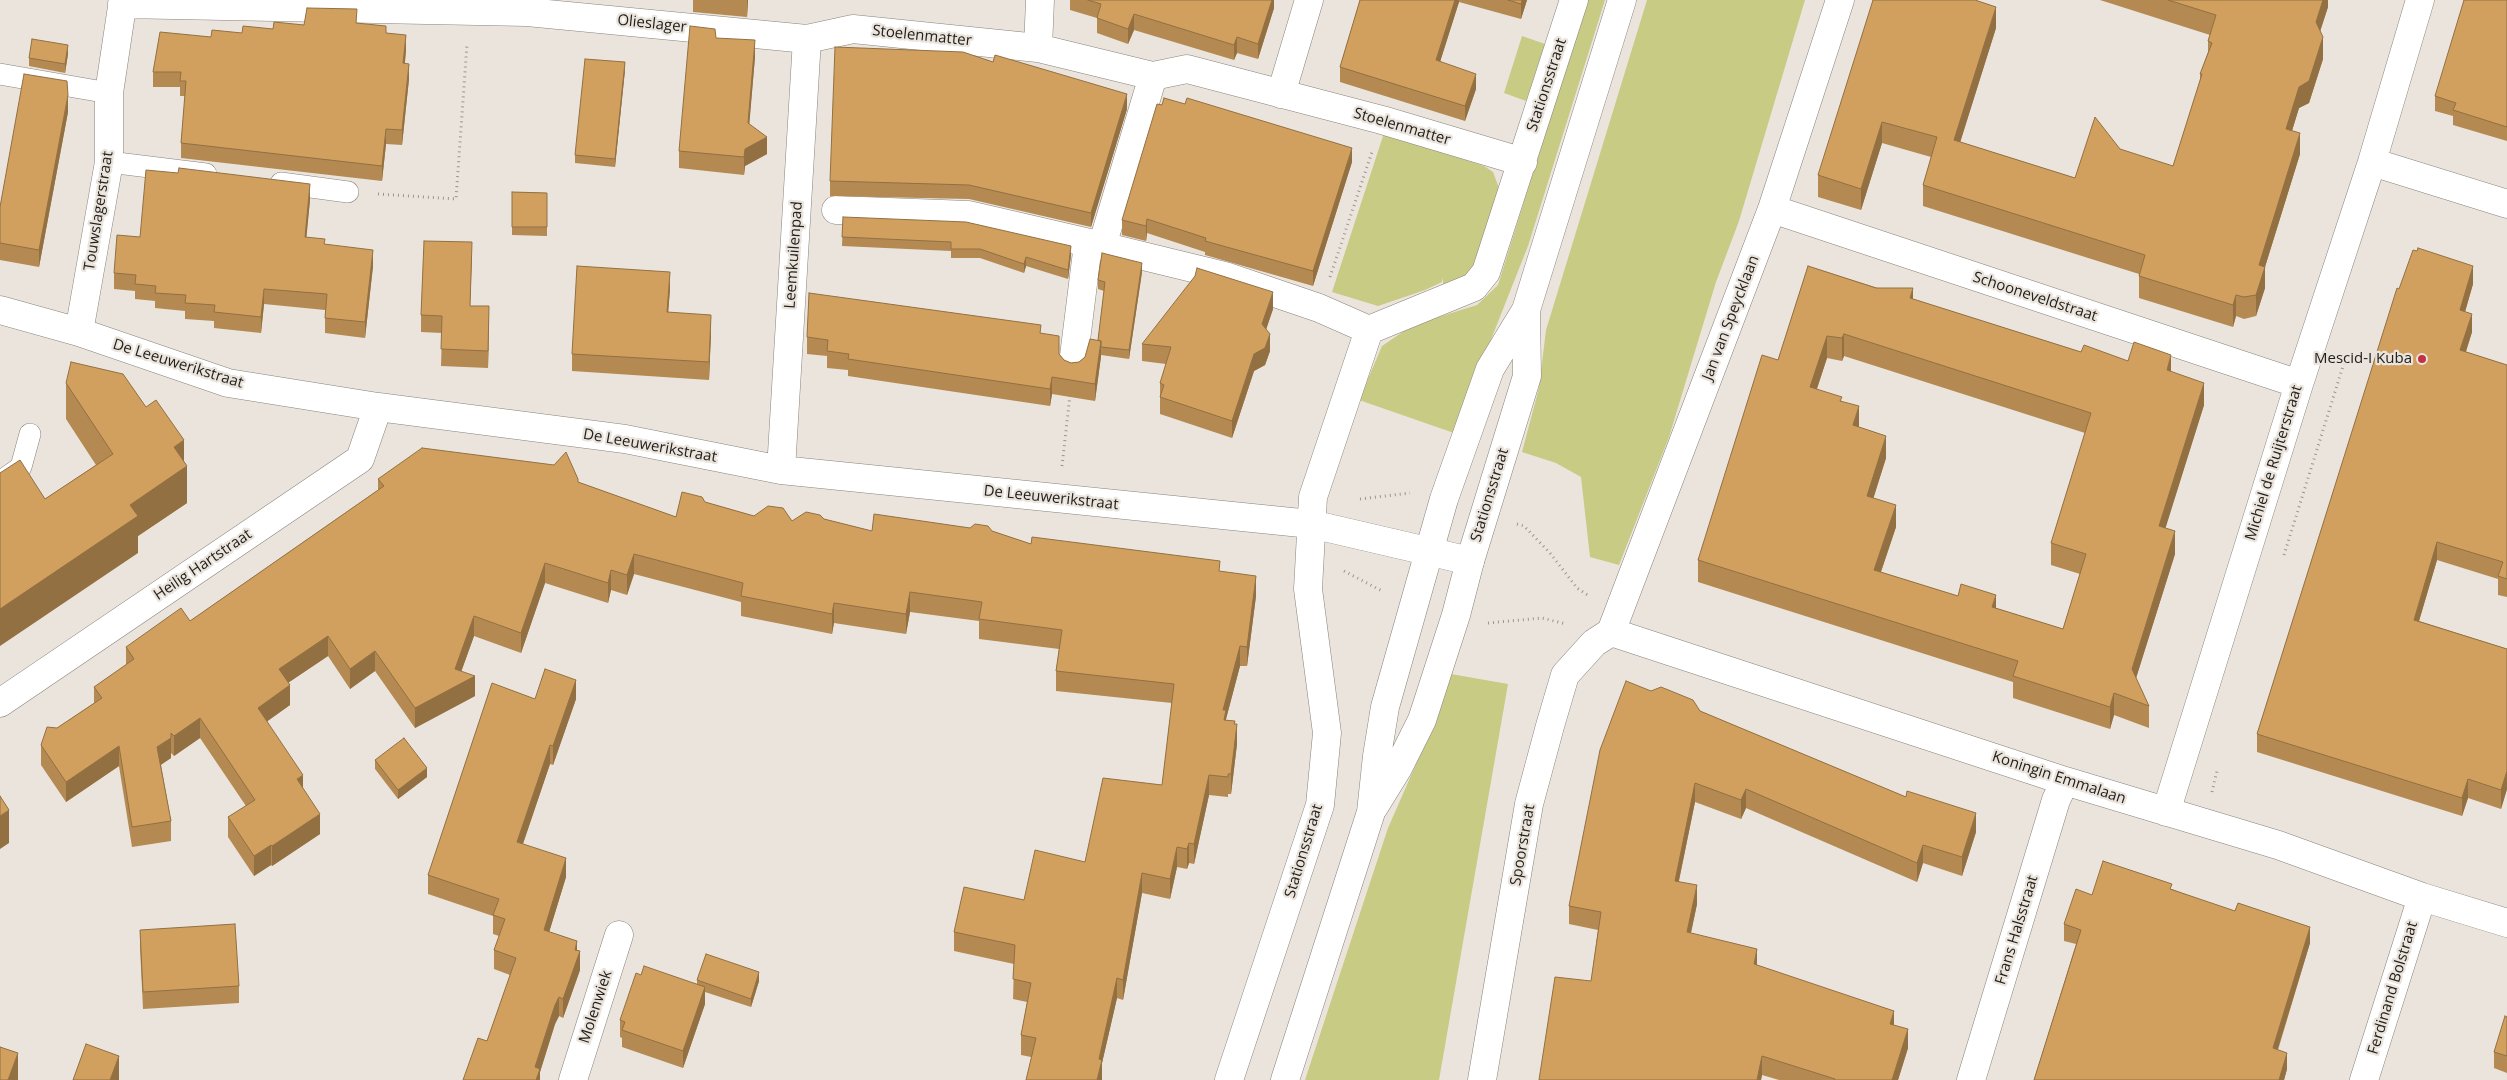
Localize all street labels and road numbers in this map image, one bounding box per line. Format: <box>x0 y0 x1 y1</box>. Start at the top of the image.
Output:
street label: Olieslager <box>616 11 688 37</box>
street label: Stoelenmatter <box>871 22 973 50</box>
street label: Stationsstraat <box>1523 36 1571 134</box>
street label: Stoelenmatter <box>1352 105 1452 149</box>
street label: Touwslagerstraat <box>81 150 117 272</box>
street label: Leemkuilenpad <box>781 201 807 309</box>
street label: Jan van Speycklaan <box>1699 253 1763 383</box>
street label: Schooneveldstraat <box>1970 268 2100 326</box>
street label: De Leeuwerikstraat <box>111 336 245 392</box>
street label: Michiel de Ruijterstraat <box>2242 383 2306 543</box>
street label: De Leeuwerikstraat <box>582 425 718 467</box>
street label: Stationsstraat <box>1467 446 1513 544</box>
street label: De Leeuwerikstraat <box>983 482 1119 514</box>
street label: Heilig Hartstraat <box>151 526 255 604</box>
street label: Koningin Emmalaan <box>1990 748 2128 808</box>
street label: Stationsstraat <box>1281 802 1327 900</box>
street label: Spoorstraat <box>1507 803 1539 887</box>
street label: Frans Halsstraat <box>1992 873 2042 987</box>
street label: Ferdinand Bolstraat <box>2364 919 2422 1057</box>
street label: Molenwiek <box>576 968 616 1046</box>

